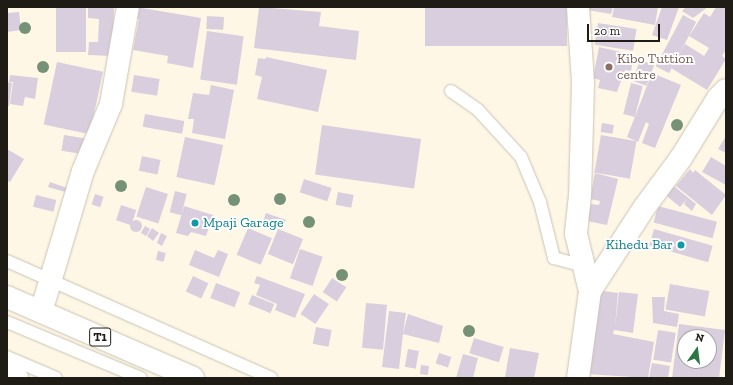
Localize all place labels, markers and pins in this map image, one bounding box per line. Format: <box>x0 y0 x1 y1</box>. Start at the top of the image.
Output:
place label: Kibo Tuttion centre <box>617 51 694 84</box>
marker: Kibo Tuttion centre <box>604 62 614 72</box>
place label: Mpaji Garage <box>203 215 284 231</box>
marker: Mpaji Garage <box>190 218 200 228</box>
place label: Kihedu Bar <box>606 237 673 253</box>
marker: Kihedu Bar <box>676 240 686 250</box>

